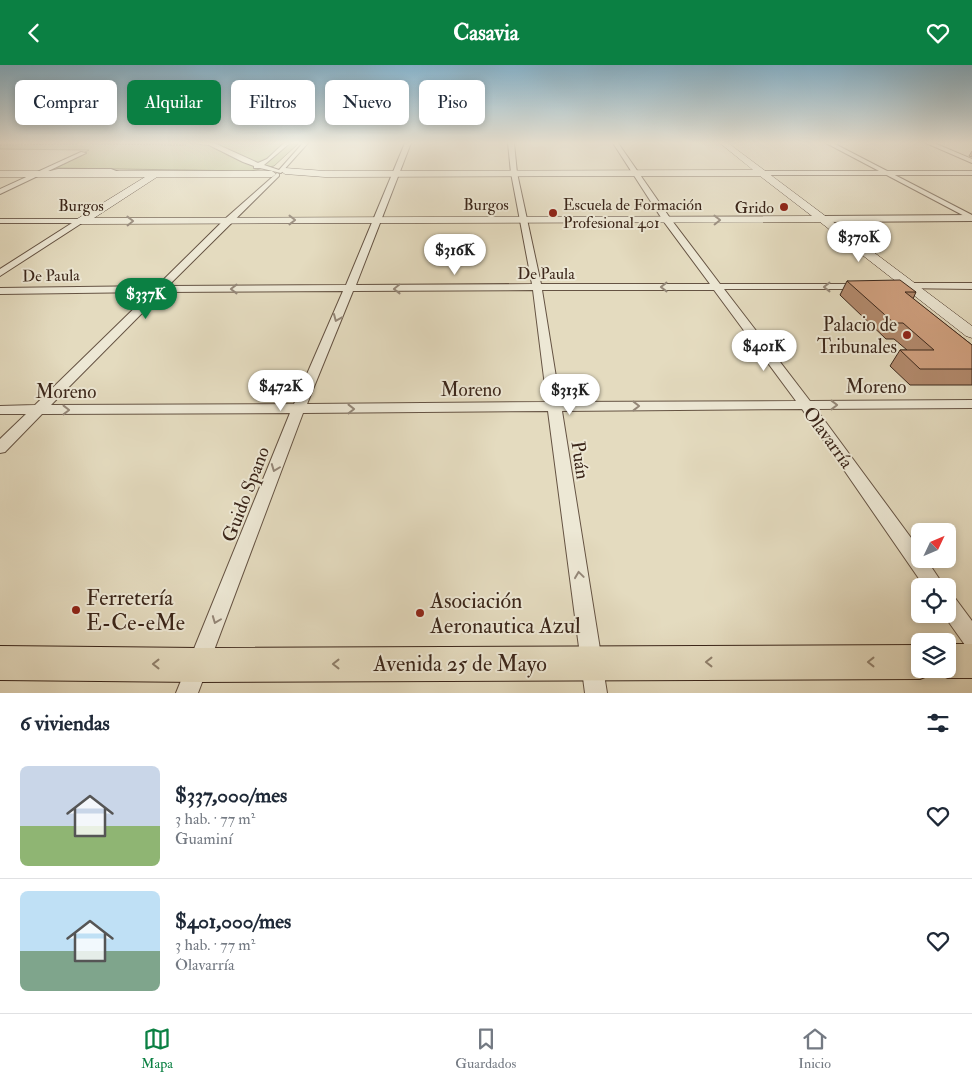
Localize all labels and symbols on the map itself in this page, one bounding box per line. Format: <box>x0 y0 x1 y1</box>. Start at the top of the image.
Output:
street label: Burgos <box>463 195 509 215</box>
place label: Escuela de Formación Profesional 401 <box>563 195 702 233</box>
street label: Burgos <box>58 196 104 216</box>
place label: Grido <box>735 198 774 218</box>
marker: Grido <box>778 201 790 213</box>
marker: Escuela de Formación Profesional 401 <box>547 207 559 219</box>
one-way arrow <box>288 215 296 225</box>
one-way arrow <box>714 215 721 225</box>
one-way arrow <box>126 216 134 226</box>
pin: $370K <box>824 221 894 263</box>
pin: $316K <box>420 233 490 276</box>
street label: De Paula <box>517 264 575 284</box>
street label: De Paula <box>22 265 80 287</box>
pin: $337K <box>111 277 181 320</box>
one-way arrow <box>660 282 668 292</box>
one-way arrow <box>822 282 830 292</box>
one-way arrow <box>230 284 238 294</box>
one-way arrow <box>392 284 400 294</box>
one-way arrow <box>332 313 343 322</box>
place label: Palacio de Tribunales <box>817 313 897 359</box>
pin: $401K <box>729 329 799 372</box>
marker: Palacio de Tribunales <box>901 329 913 341</box>
pin: $472K <box>246 369 316 412</box>
pin: $313K <box>535 373 605 416</box>
street label: Moreno <box>845 375 907 399</box>
street label: Moreno <box>440 378 502 402</box>
street label: Moreno <box>35 380 97 404</box>
one-way arrow <box>830 400 838 410</box>
one-way arrow <box>632 401 640 411</box>
street label: Olavarría <box>798 402 859 473</box>
one-way arrow <box>347 403 355 414</box>
one-way arrow <box>62 404 70 415</box>
street label: Puán <box>565 439 595 481</box>
street label: Guido Spano <box>217 443 276 546</box>
one-way arrow <box>271 464 281 472</box>
north arrow <box>911 523 956 567</box>
one-way arrow <box>574 571 585 579</box>
place label: Ferretería E-Ce-eMe <box>86 584 185 637</box>
place label: Asociación Aeronautica Azul <box>429 587 581 640</box>
marker: Ferretería E-Ce-eMe <box>70 604 82 616</box>
marker: Asociación Aeronautica Azul <box>414 607 426 619</box>
one-way arrow <box>212 615 222 624</box>
street label: Avenida 25 de Mayo <box>372 650 547 678</box>
one-way arrow <box>705 657 712 667</box>
one-way arrow <box>867 657 875 667</box>
one-way arrow <box>152 659 160 669</box>
one-way arrow <box>332 659 340 669</box>

